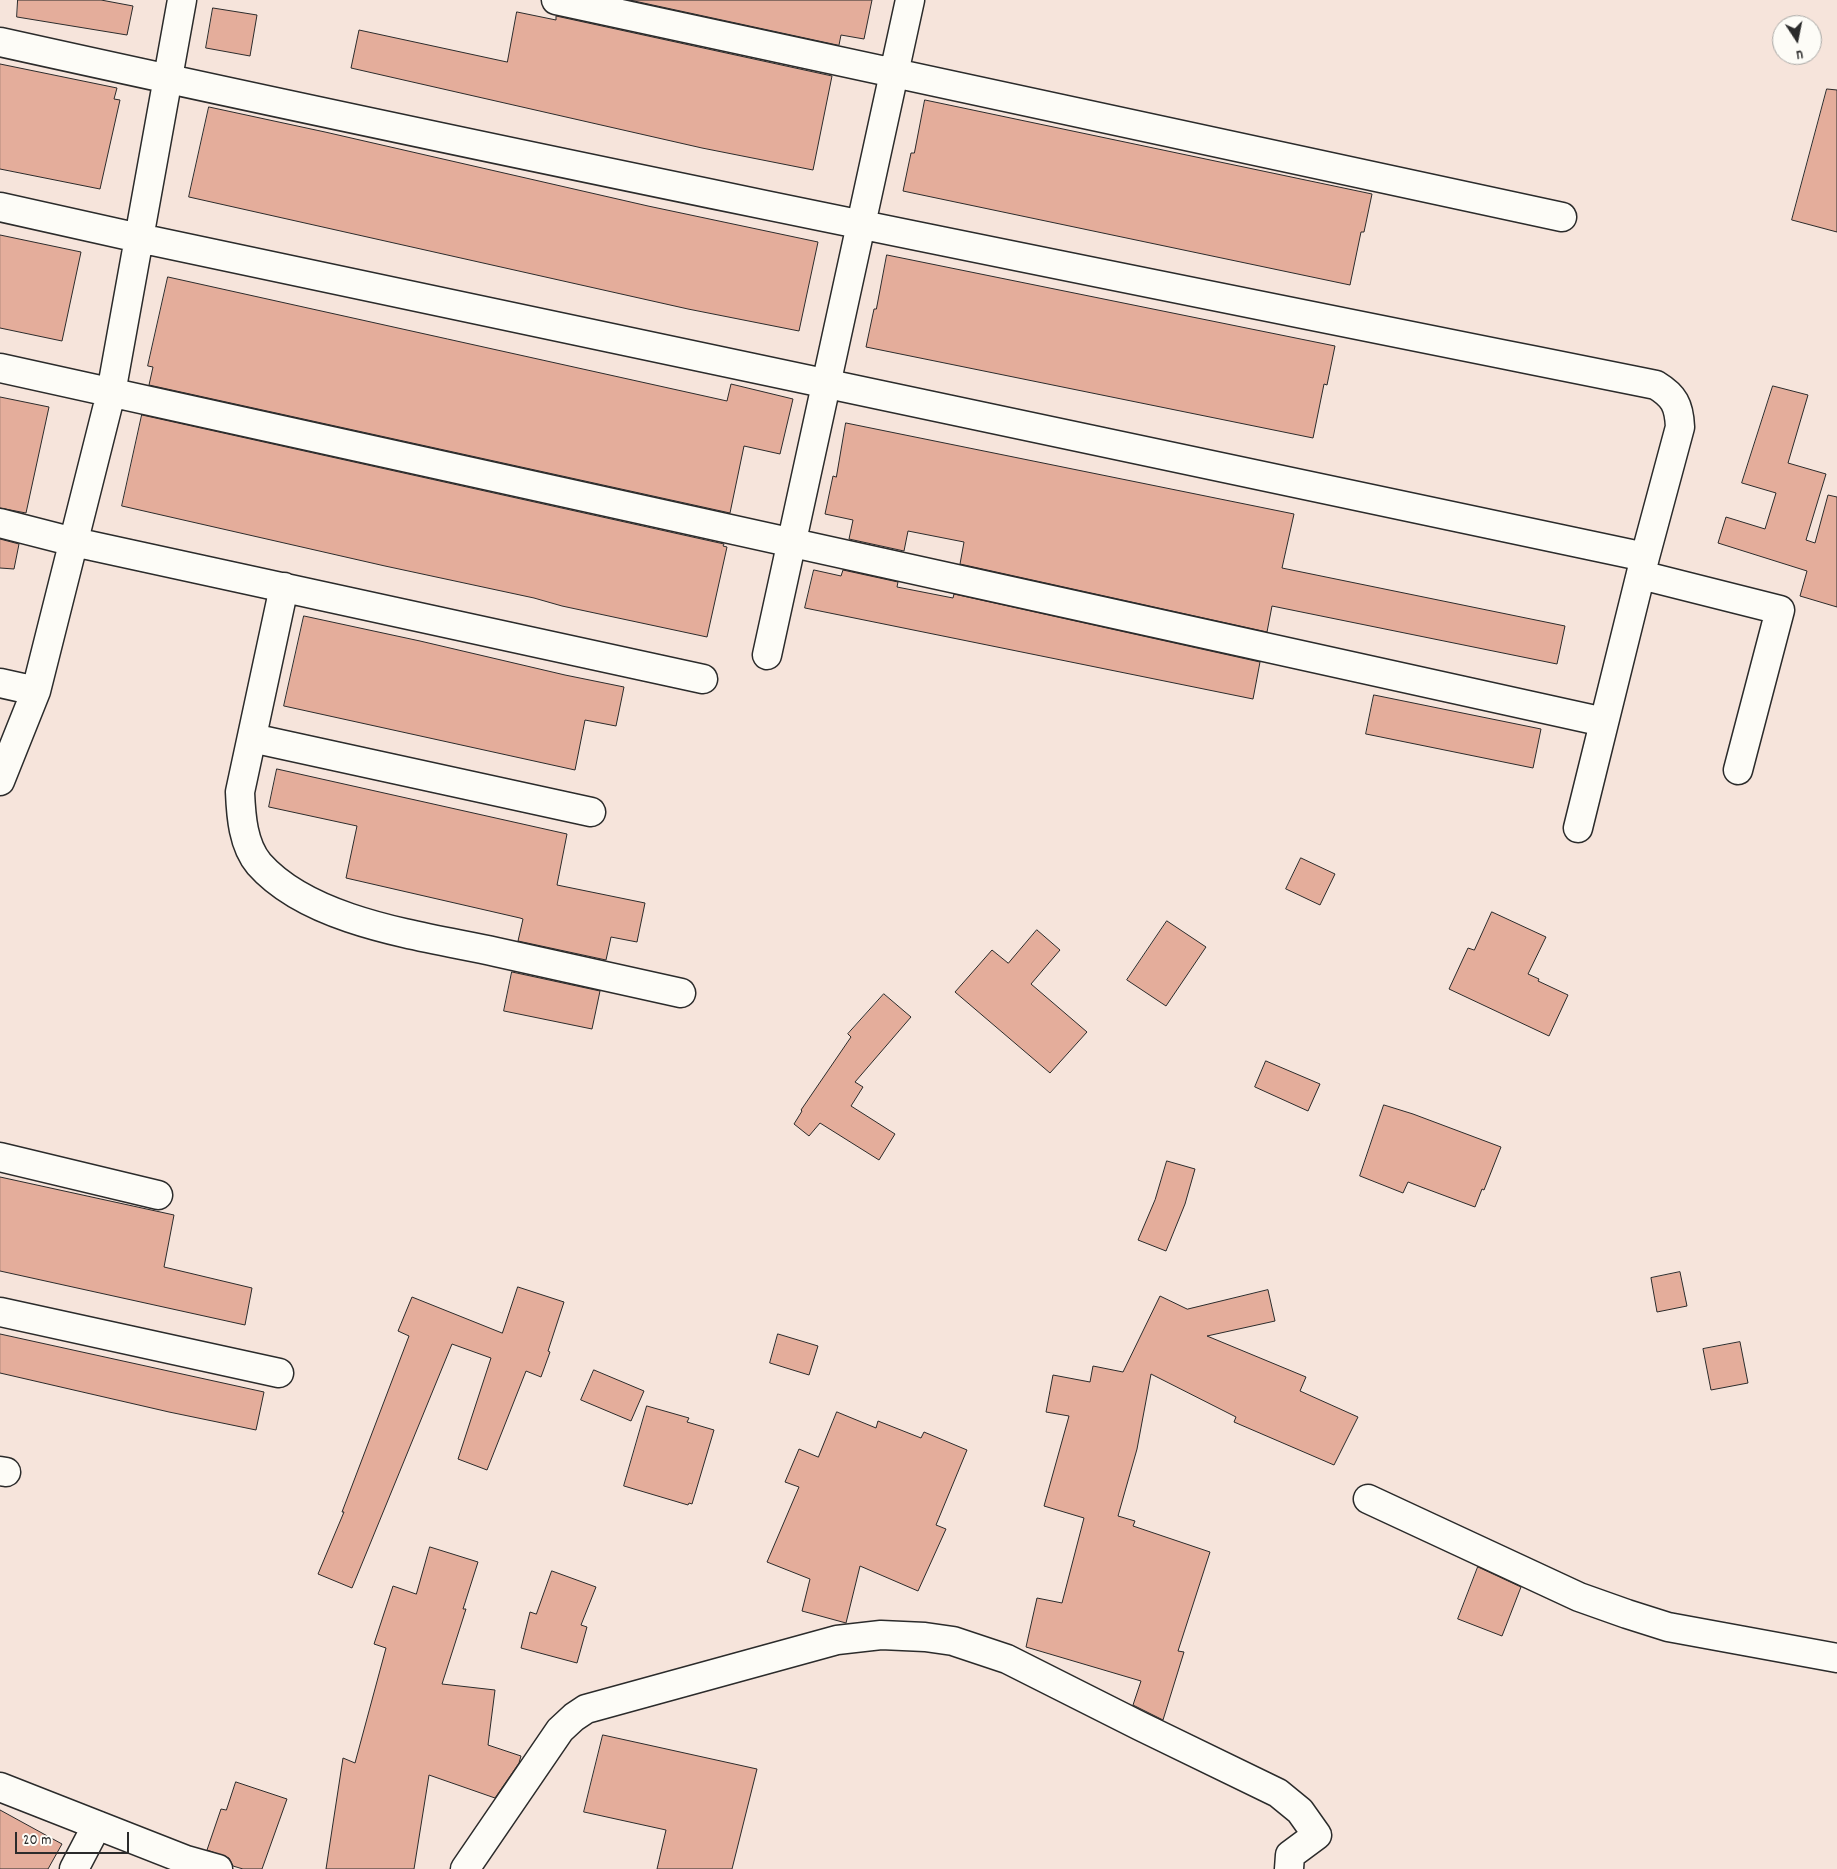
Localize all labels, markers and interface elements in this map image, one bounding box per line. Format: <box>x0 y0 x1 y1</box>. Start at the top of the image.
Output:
north arrow <box>1772 15 1822 65</box>
text: U <box>1794 43 1805 64</box>
scale bar <box>18 1822 131 1854</box>
text: 20 m <box>23 1830 51 1852</box>

